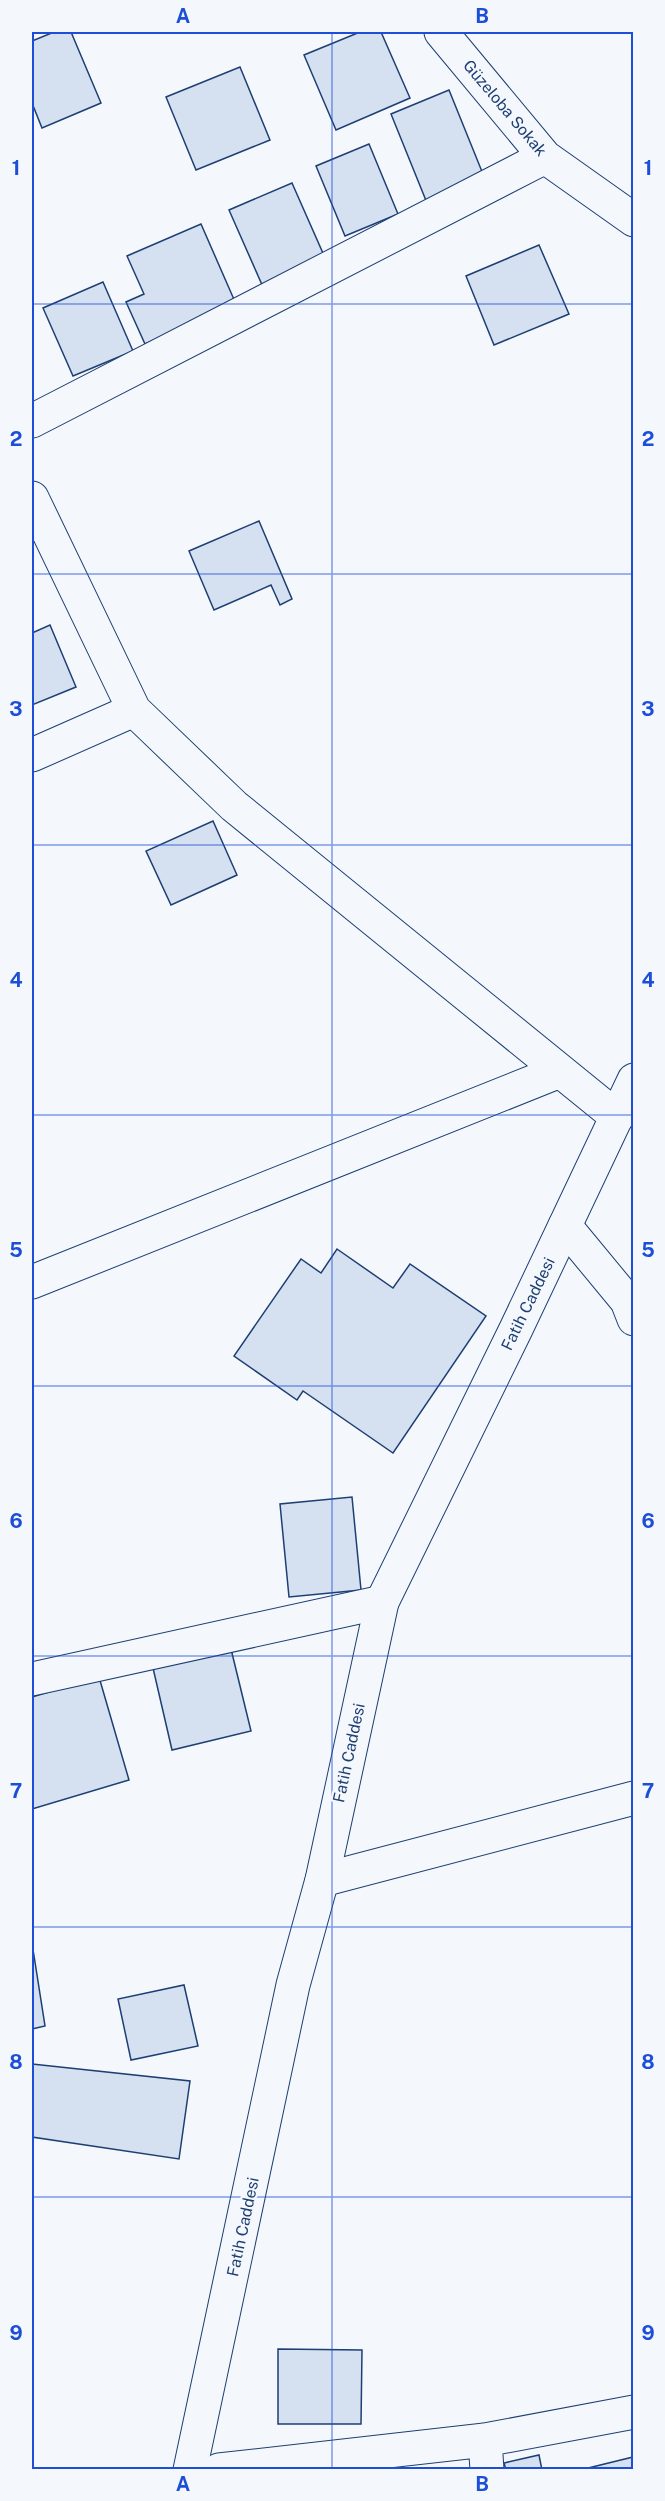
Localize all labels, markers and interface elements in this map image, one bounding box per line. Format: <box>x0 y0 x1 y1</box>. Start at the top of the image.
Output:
text: A <box>176 4 190 28</box>
text: B <box>475 4 489 28</box>
street label: Güzeloba Sokak <box>459 56 551 160</box>
text: 1 <box>12 156 20 180</box>
text: 1 <box>644 156 652 180</box>
text: 2 <box>10 427 22 451</box>
text: 2 <box>642 427 654 451</box>
text: 3 <box>9 697 23 721</box>
text: 3 <box>641 697 655 721</box>
text: 4 <box>9 968 23 992</box>
text: 4 <box>641 968 655 992</box>
text: 5 <box>9 1238 23 1262</box>
text: 5 <box>641 1238 655 1262</box>
street label: Fatih Caddesi <box>497 1254 559 1354</box>
text: 6 <box>9 1509 23 1533</box>
text: 6 <box>641 1509 655 1533</box>
street label: Fatih Caddesi <box>329 1702 369 1804</box>
text: 7 <box>10 1779 22 1803</box>
text: 7 <box>642 1779 654 1803</box>
text: 8 <box>9 2050 23 2074</box>
text: 8 <box>641 2050 655 2074</box>
street label: Fatih Caddesi <box>223 2176 263 2278</box>
text: 9 <box>9 2321 23 2345</box>
text: 9 <box>641 2321 655 2345</box>
text: A <box>176 2472 190 2496</box>
text: B <box>475 2472 489 2496</box>

